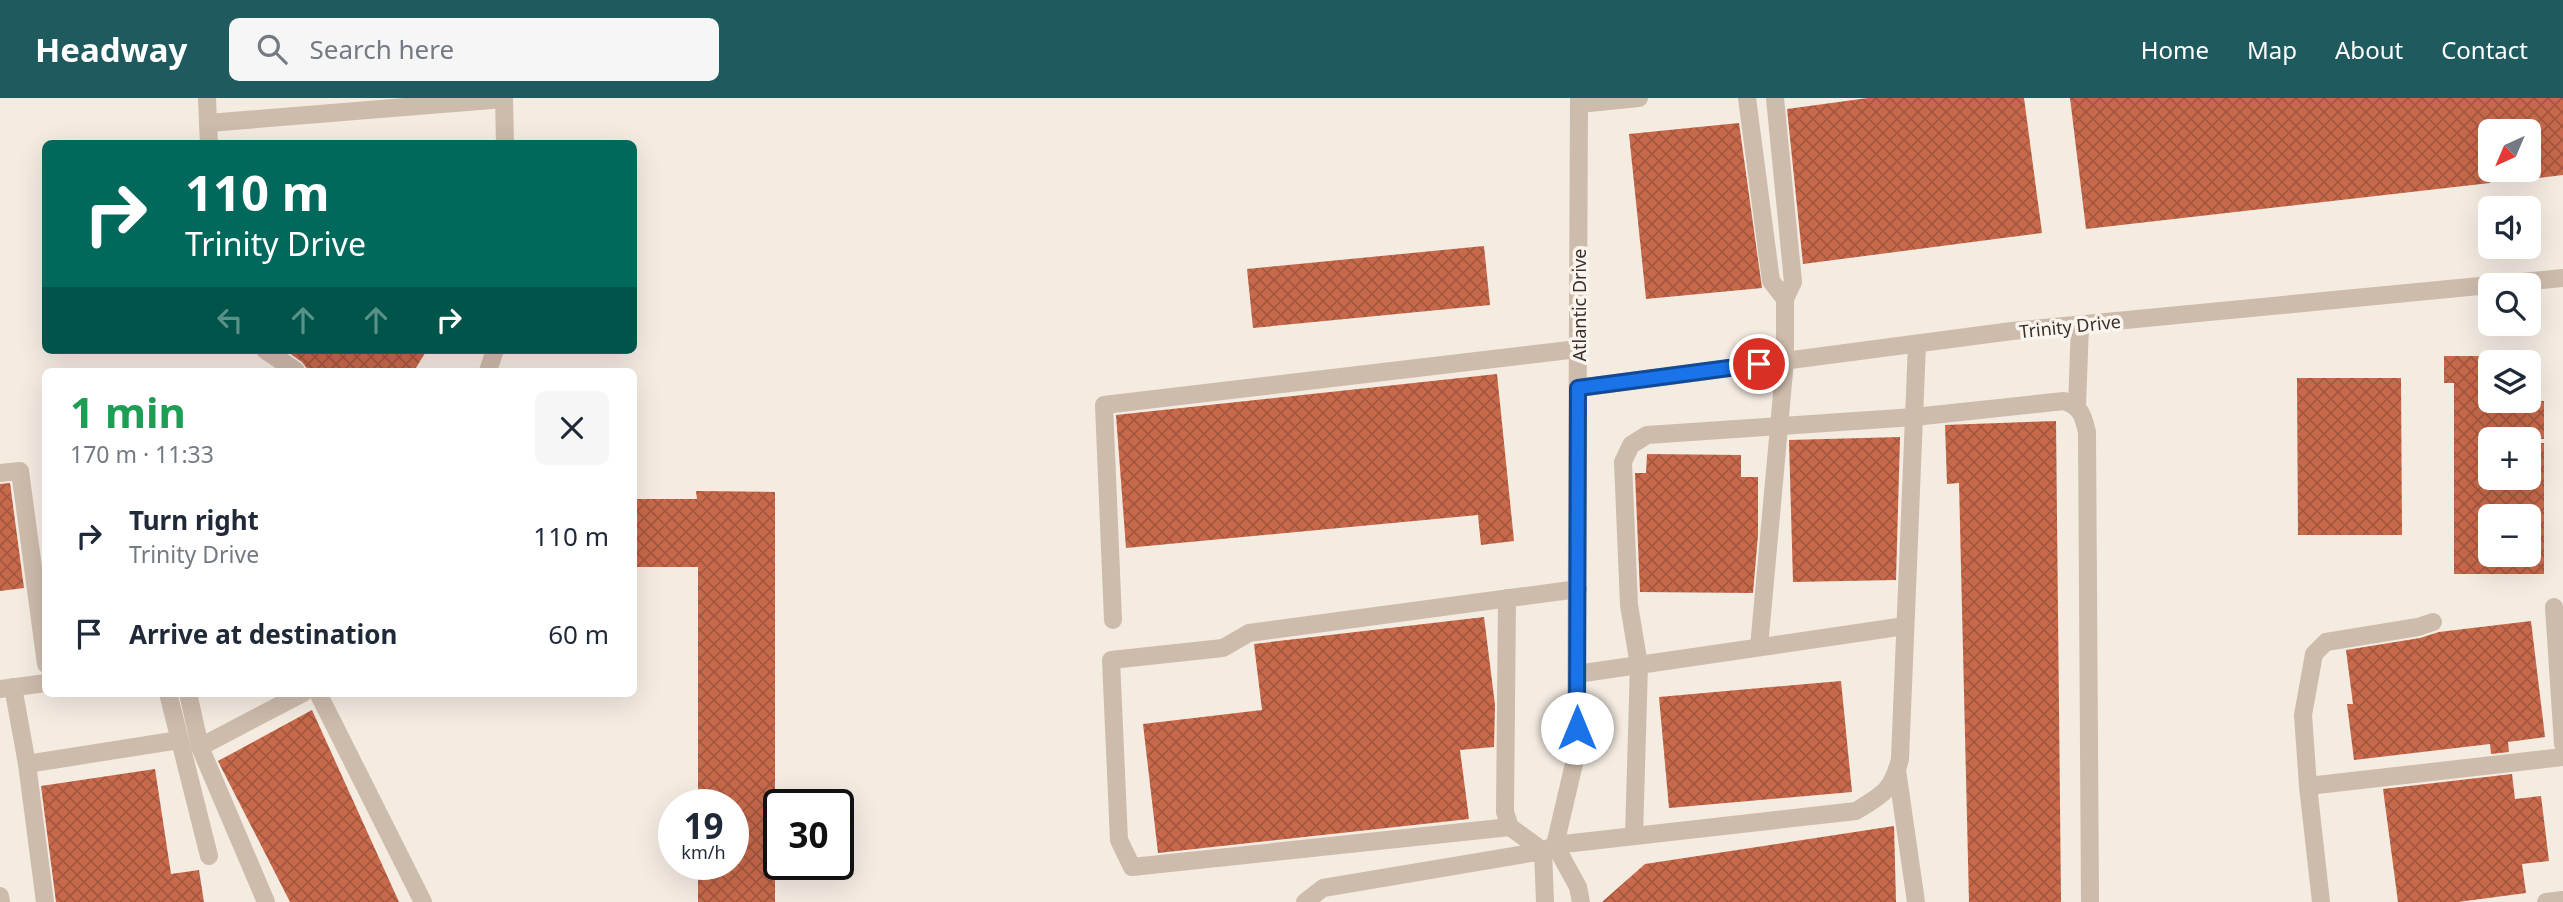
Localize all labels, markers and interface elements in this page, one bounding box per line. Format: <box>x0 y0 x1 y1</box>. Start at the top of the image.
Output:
search box <box>229 18 719 81</box>
text: Headway <box>35 27 187 72</box>
icon: search <box>253 30 291 68</box>
text: Search here <box>309 31 454 67</box>
text: Home <box>2141 33 2209 66</box>
text: Map <box>2247 33 2297 66</box>
text: About <box>2335 33 2403 66</box>
text: Contact <box>2441 33 2528 66</box>
north arrow <box>2478 119 2541 182</box>
map controls <box>2478 119 2541 567</box>
text: 110 m <box>185 159 330 225</box>
icon: right <box>70 168 161 259</box>
button: sound <box>2478 196 2541 259</box>
text: Trinity Drive <box>185 222 366 265</box>
street label: Atlantic Drive <box>1567 249 1591 361</box>
button: search <box>2478 273 2541 336</box>
icon: left <box>211 301 249 339</box>
icon: ahead <box>284 301 322 339</box>
icon: ahead <box>357 301 395 339</box>
icon: right <box>430 301 468 339</box>
street label: Trinity Drive <box>2018 309 2122 343</box>
pin <box>1729 334 1789 394</box>
icon: arrive <box>1740 345 1778 383</box>
button: layers <box>2478 350 2541 413</box>
text: 1 min <box>70 383 186 440</box>
button: close <box>535 391 609 465</box>
button: + <box>2478 427 2541 490</box>
text: 170 m · 11:33 <box>70 438 214 470</box>
text: Turn right <box>129 502 259 538</box>
button: − <box>2478 504 2541 567</box>
icon: right <box>70 517 108 555</box>
text: 110 m <box>533 518 609 554</box>
text: Trinity Drive <box>129 538 259 570</box>
icon: arrive <box>70 615 108 653</box>
text: Arrive at destination <box>129 616 398 652</box>
text: 60 m <box>548 616 609 652</box>
position arrow <box>1540 691 1614 765</box>
speed limit sign: 30 <box>763 789 854 880</box>
text: 19 <box>683 802 724 849</box>
text: km/h <box>681 840 726 864</box>

